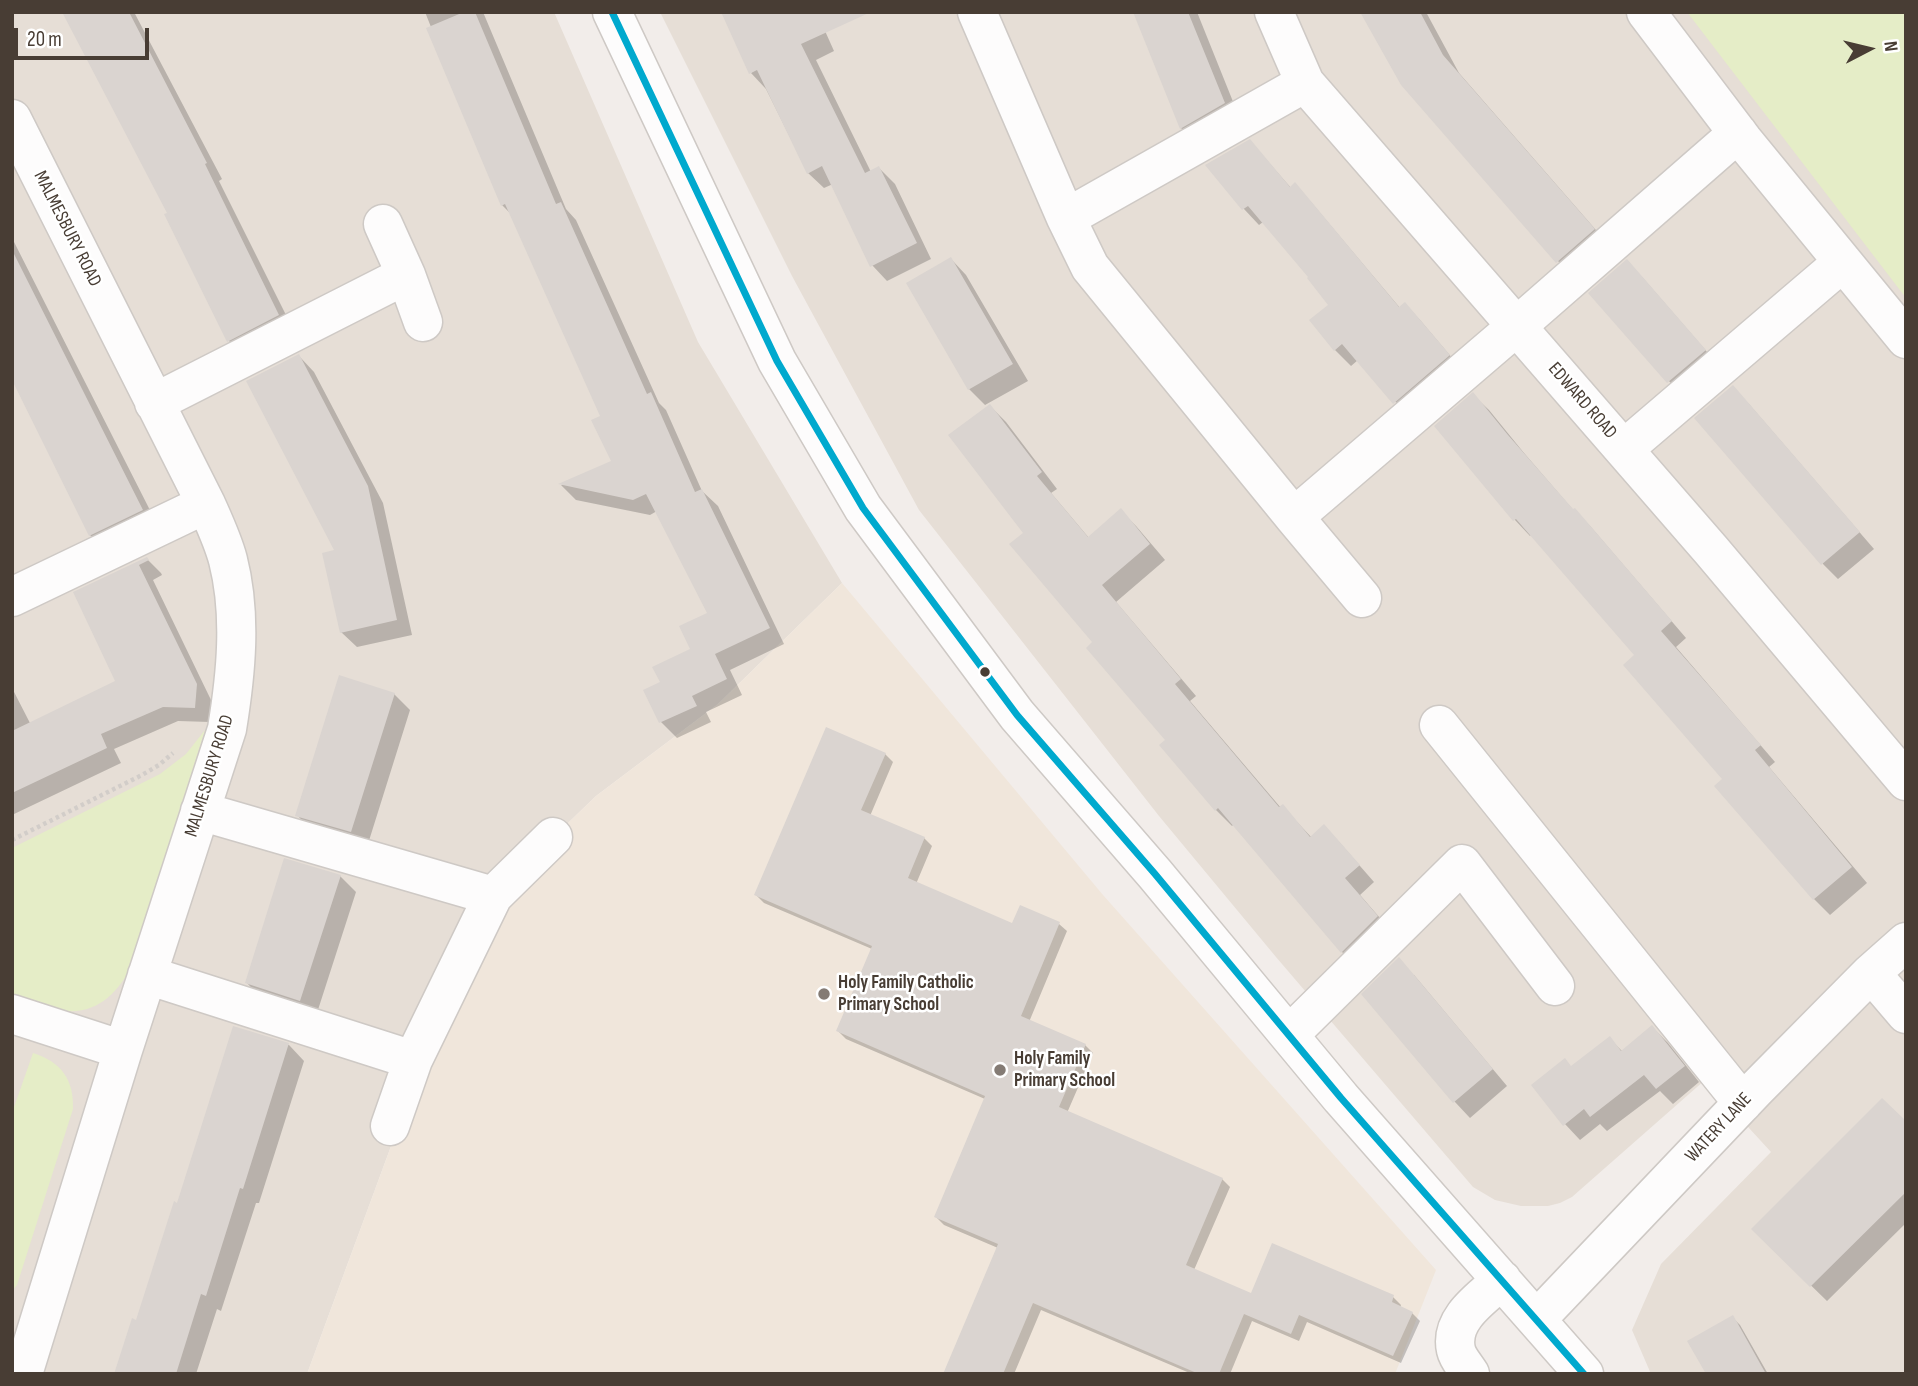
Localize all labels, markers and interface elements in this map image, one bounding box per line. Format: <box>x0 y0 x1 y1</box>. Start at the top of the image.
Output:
scale bar <box>18 14 152 58</box>
north arrow <box>1834 14 1904 84</box>
text: 20 m <box>27 27 62 52</box>
text: N <box>1878 40 1902 53</box>
street label: MALMESBURY ROAD <box>28 168 106 290</box>
street label: EDWARD ROAD <box>1543 358 1621 444</box>
unlabelled marker <box>978 665 992 679</box>
street label: MALMESBURY ROAD <box>181 712 239 840</box>
place label: Holy Family Catholic Primary School <box>838 972 974 1016</box>
marker: Holy Family Catholic Primary School <box>816 986 832 1002</box>
place label: Holy Family Primary School <box>1014 1048 1115 1092</box>
marker: Holy Family Primary School <box>992 1062 1008 1078</box>
street label: WATERY LANE <box>1681 1088 1757 1168</box>

